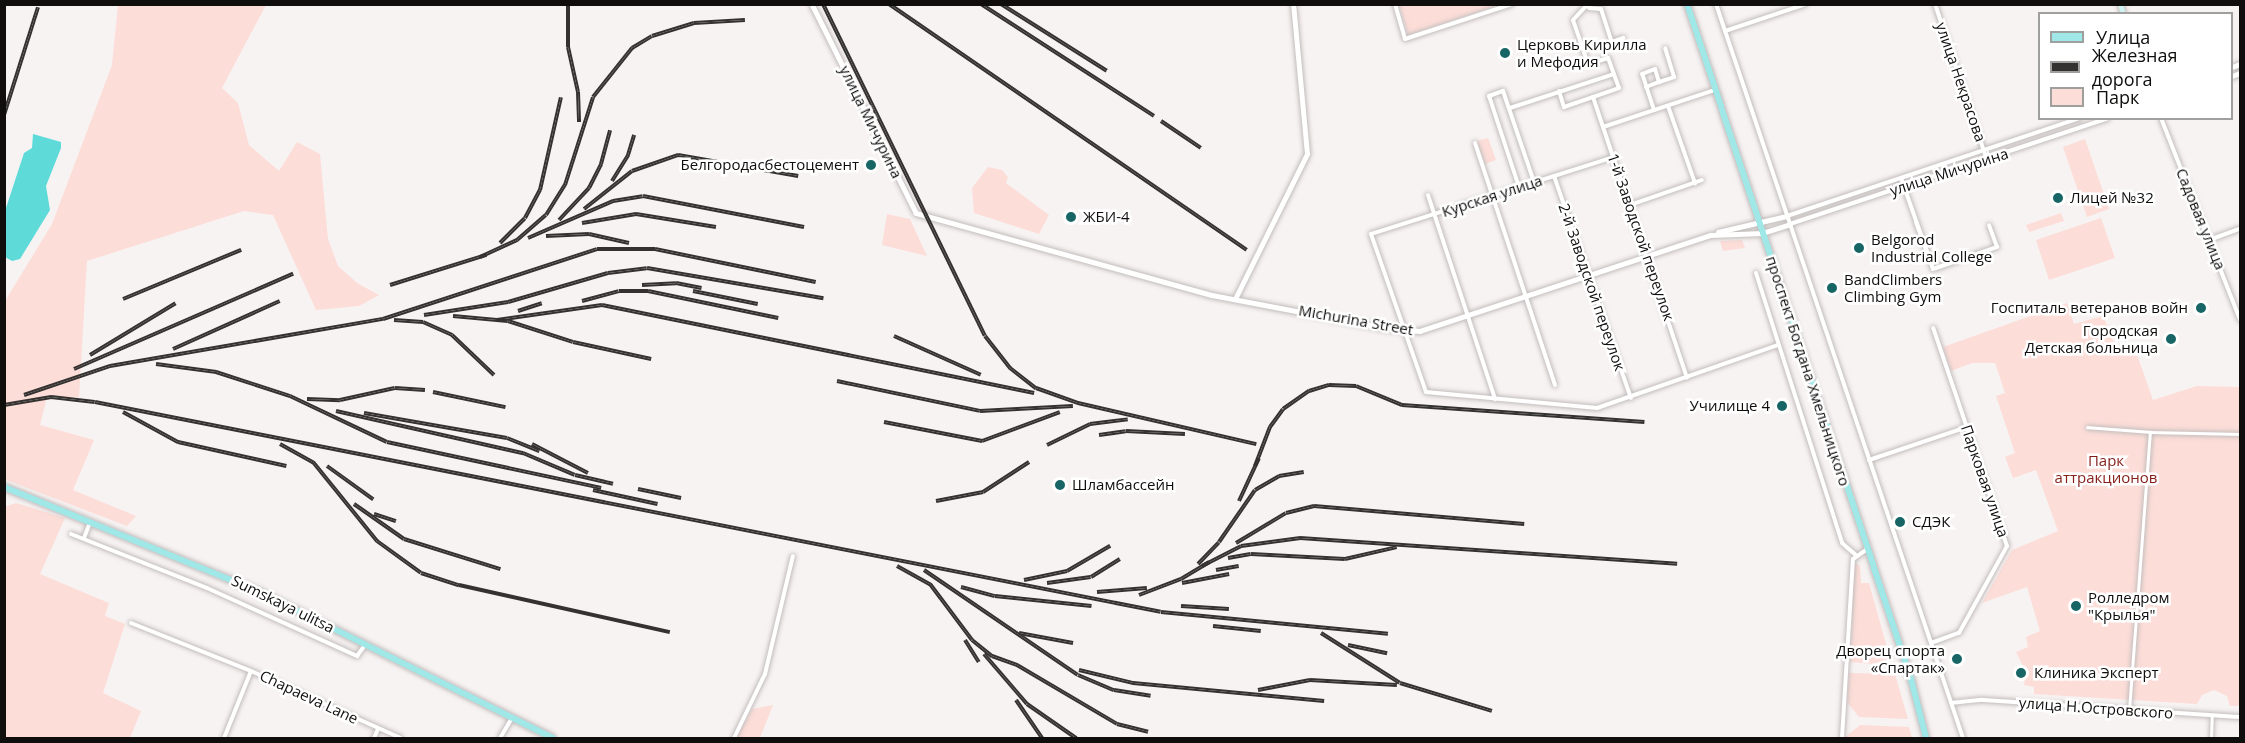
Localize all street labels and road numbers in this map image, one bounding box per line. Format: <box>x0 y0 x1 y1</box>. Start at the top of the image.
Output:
street label: улица Некрасова <box>1932 20 1990 144</box>
street label: улица Мичурина <box>836 63 906 181</box>
street label: улица Мичурина <box>1888 144 2010 200</box>
street label: 1-й Заводской переулок <box>1604 151 1678 323</box>
street label: Садовая улица <box>2172 166 2230 272</box>
street label: Курская улица <box>1439 171 1545 221</box>
street label: 2-й Заводской переулок <box>1555 201 1629 373</box>
street label: проспект Богдана Хмельницкого <box>1762 254 1854 488</box>
street label: Michurina Street <box>1297 301 1415 339</box>
street label: Парковая улица <box>1957 422 2013 540</box>
street label: Sumskaya ulitsa <box>229 571 337 637</box>
street label: Chapaeva Lane <box>257 666 361 728</box>
street label: улица Н.Островского <box>2018 694 2174 722</box>

